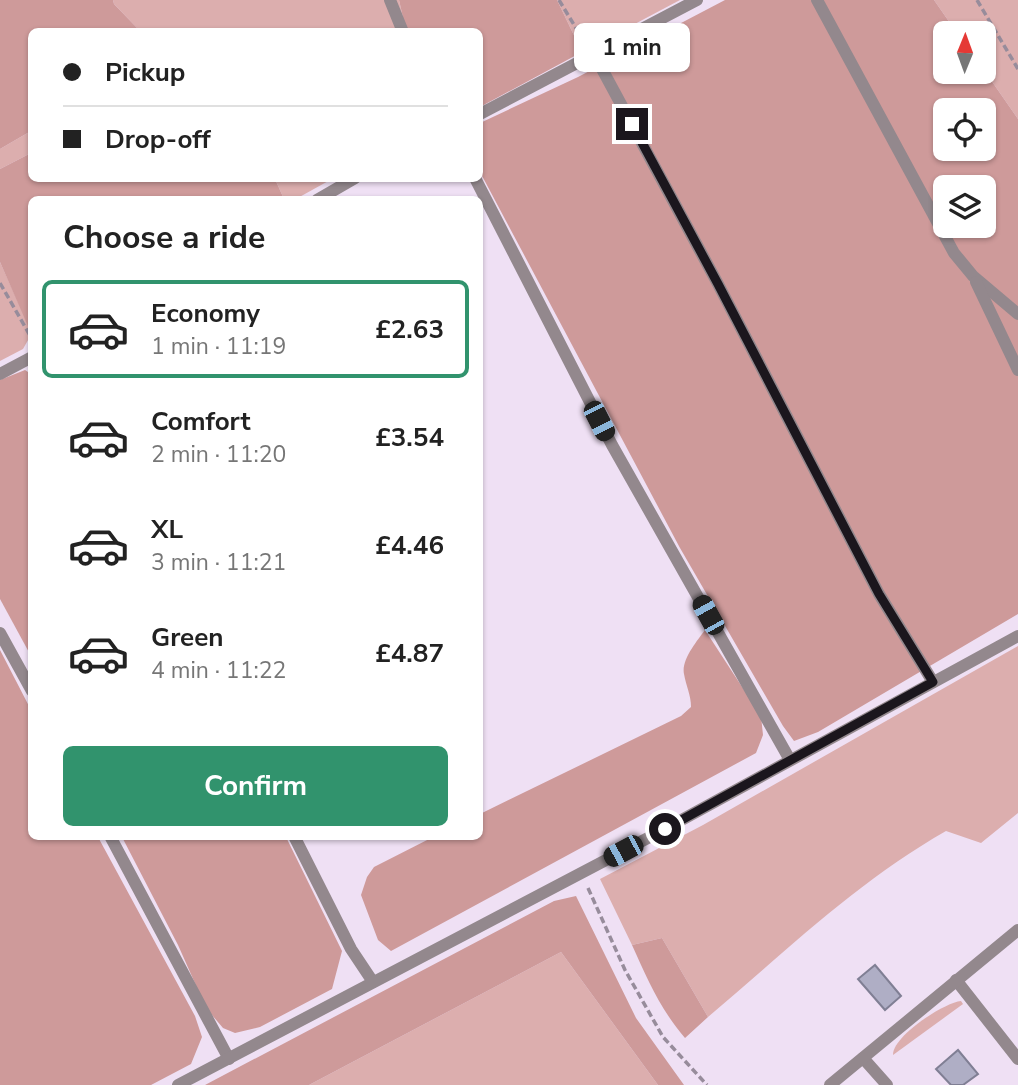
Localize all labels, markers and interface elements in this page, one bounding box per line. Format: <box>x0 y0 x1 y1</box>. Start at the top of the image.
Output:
north arrow <box>933 21 996 84</box>
map controls <box>933 21 996 238</box>
callout: 1 min <box>574 23 690 72</box>
text: 1 min <box>602 32 662 63</box>
text: Pickup <box>105 55 185 90</box>
button: locate <box>933 98 996 161</box>
route end <box>616 108 648 140</box>
text: Drop-off <box>105 122 211 157</box>
button: layers <box>933 175 996 238</box>
text: Choose a ride <box>63 216 265 259</box>
text: Economy <box>151 296 260 331</box>
icon: car <box>67 298 130 361</box>
text: £2.63 <box>375 312 444 347</box>
text: 1 min · 11:19 <box>151 331 286 362</box>
car <box>581 398 618 444</box>
text: Comfort <box>151 404 251 439</box>
icon: car <box>67 406 130 469</box>
text: £3.54 <box>375 420 444 455</box>
text: 2 min · 11:20 <box>151 439 286 470</box>
text: XL <box>151 512 183 547</box>
icon: car <box>67 514 130 577</box>
text: £4.46 <box>375 528 444 563</box>
text: 3 min · 11:21 <box>151 547 286 578</box>
car <box>689 592 728 638</box>
text: Green <box>151 620 224 655</box>
icon: car <box>67 622 130 685</box>
text: £4.87 <box>375 636 444 671</box>
text: 4 min · 11:22 <box>151 655 286 686</box>
button: Confirm <box>63 746 448 826</box>
route start <box>649 813 681 845</box>
car <box>600 832 647 870</box>

